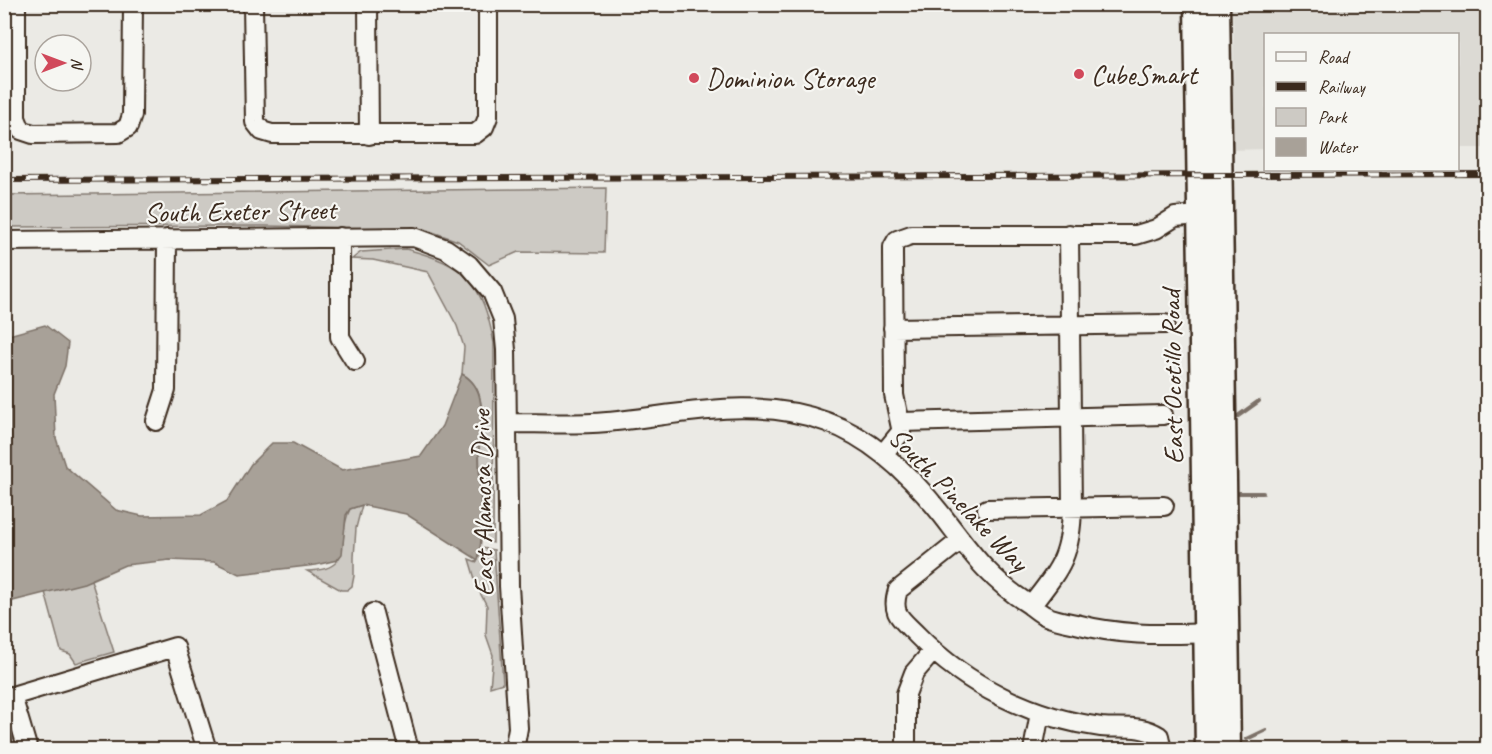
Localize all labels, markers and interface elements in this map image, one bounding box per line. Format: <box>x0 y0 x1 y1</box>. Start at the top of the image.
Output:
north arrow <box>33 33 93 93</box>
legend <box>1264 33 1459 171</box>
text: Road <box>1318 46 1351 68</box>
place label: CubeSmart <box>1091 57 1200 92</box>
text: N <box>67 58 87 71</box>
place label: Dominion Storage <box>706 61 876 96</box>
marker: CubeSmart <box>1072 67 1086 81</box>
marker: Dominion Storage <box>687 71 701 85</box>
text: Railway <box>1318 76 1366 98</box>
text: Park <box>1318 106 1348 128</box>
text: Water <box>1318 136 1359 158</box>
street label: South Exeter Street <box>144 192 339 230</box>
street label: East Ocotillo Road <box>1153 285 1191 465</box>
street label: East Alamosa Drive <box>463 407 501 597</box>
street label: South Pinelake Way <box>882 420 1038 580</box>

